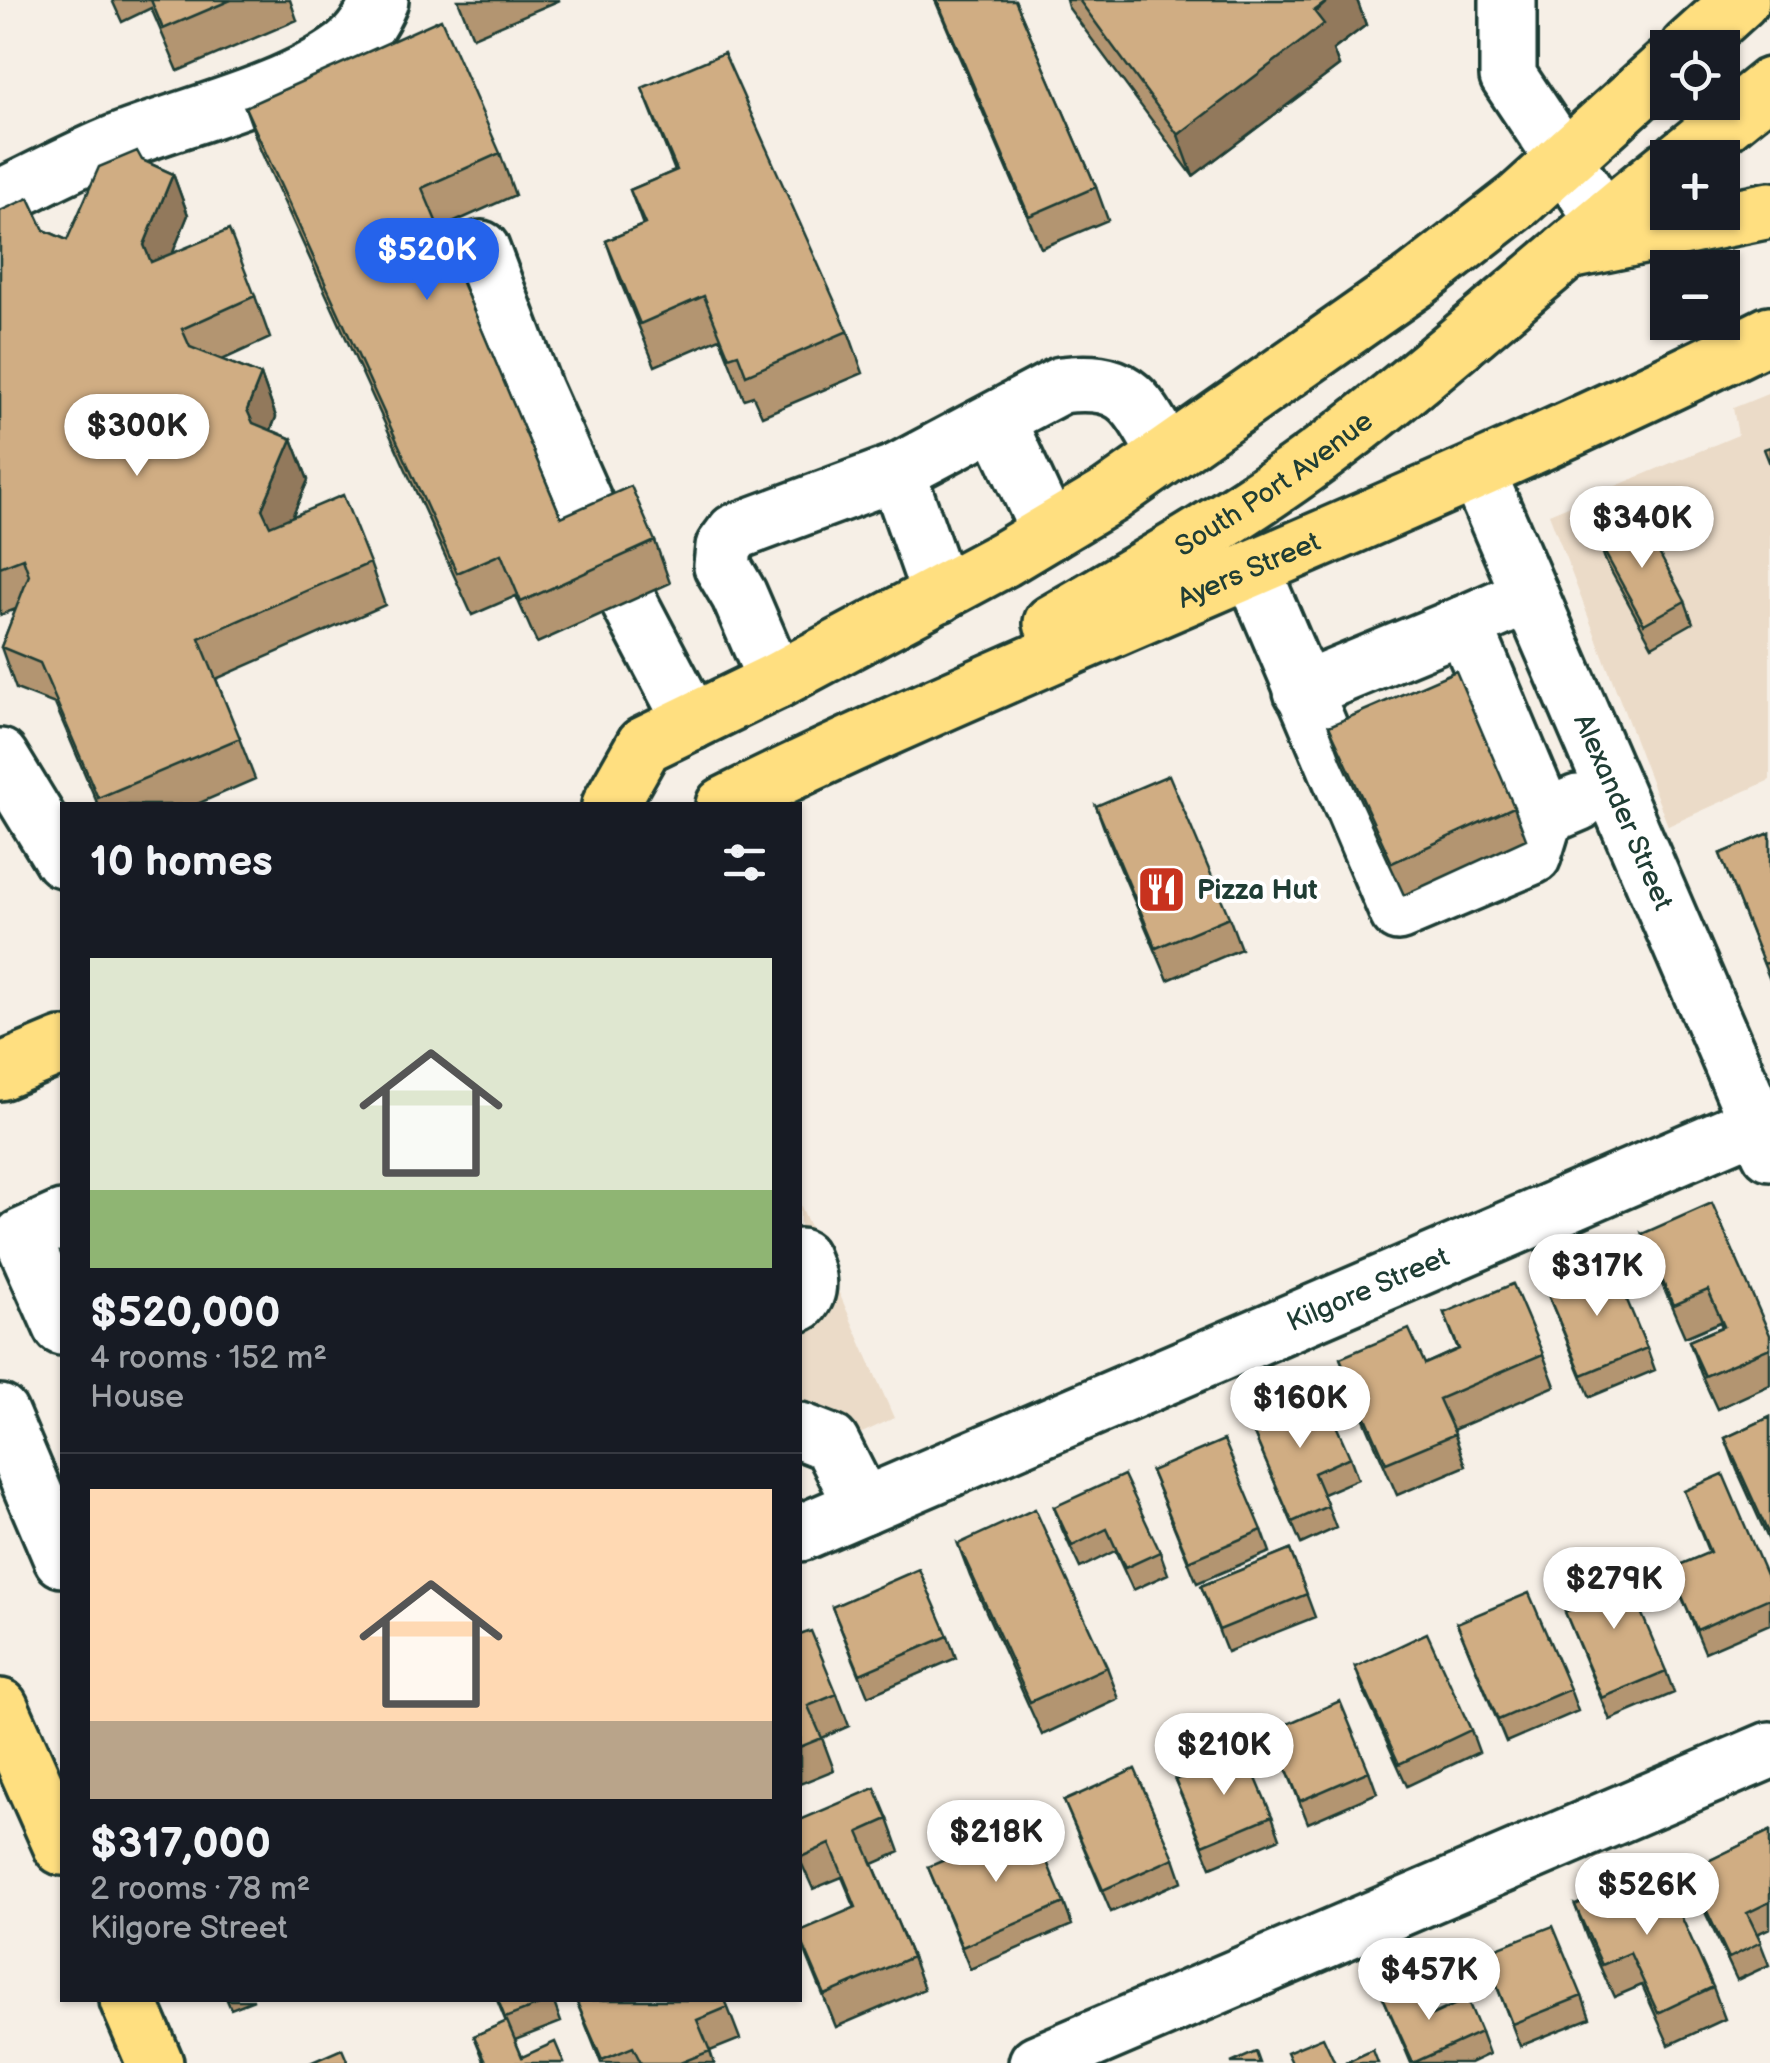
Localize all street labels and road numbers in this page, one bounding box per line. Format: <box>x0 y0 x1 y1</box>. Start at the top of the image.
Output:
street label: South Port Avenue <box>1169 404 1379 563</box>
street label: Ayers Street <box>1172 525 1326 615</box>
street label: Alexander Street <box>1567 709 1680 915</box>
street label: Kilgore Street <box>1282 1240 1454 1339</box>

